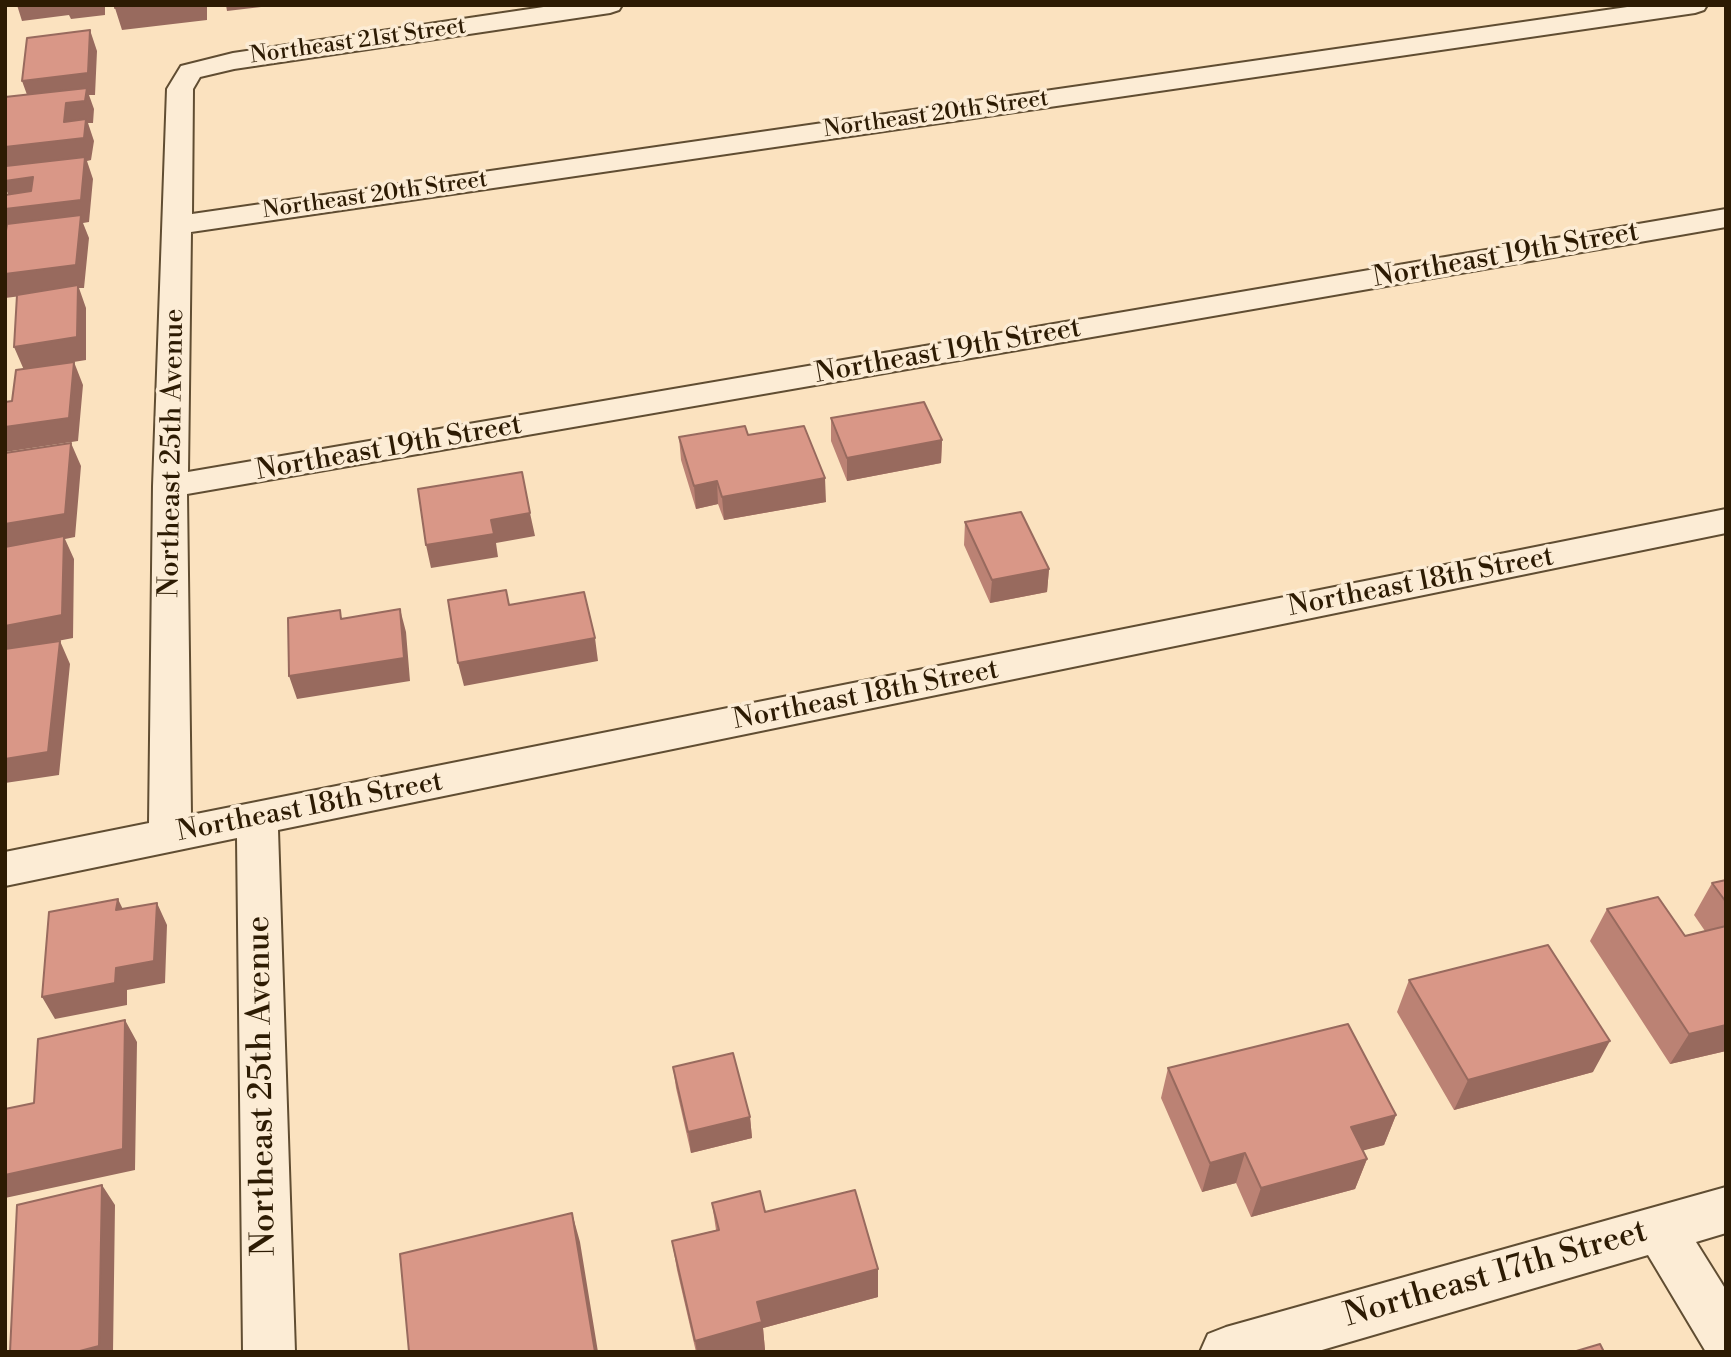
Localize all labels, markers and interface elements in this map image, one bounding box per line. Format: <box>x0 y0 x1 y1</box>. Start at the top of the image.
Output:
street label: Northeast 21st Street <box>248 13 468 71</box>
street label: Northeast 20th Street <box>822 86 1050 144</box>
street label: Northeast 20th Street <box>261 167 489 225</box>
street label: Northeast 19th Street <box>1370 216 1642 296</box>
street label: Northeast 25th Avenue <box>154 308 192 598</box>
street label: Northeast 19th Street <box>812 312 1084 392</box>
street label: Northeast 19th Street <box>253 409 525 489</box>
street label: Northeast 18th Street <box>1285 541 1557 625</box>
street label: Northeast 18th Street <box>730 654 1002 738</box>
street label: Northeast 18th Street <box>174 766 446 850</box>
street label: Northeast 25th Avenue <box>240 915 286 1257</box>
street label: Northeast 17th Street <box>1340 1213 1652 1337</box>

